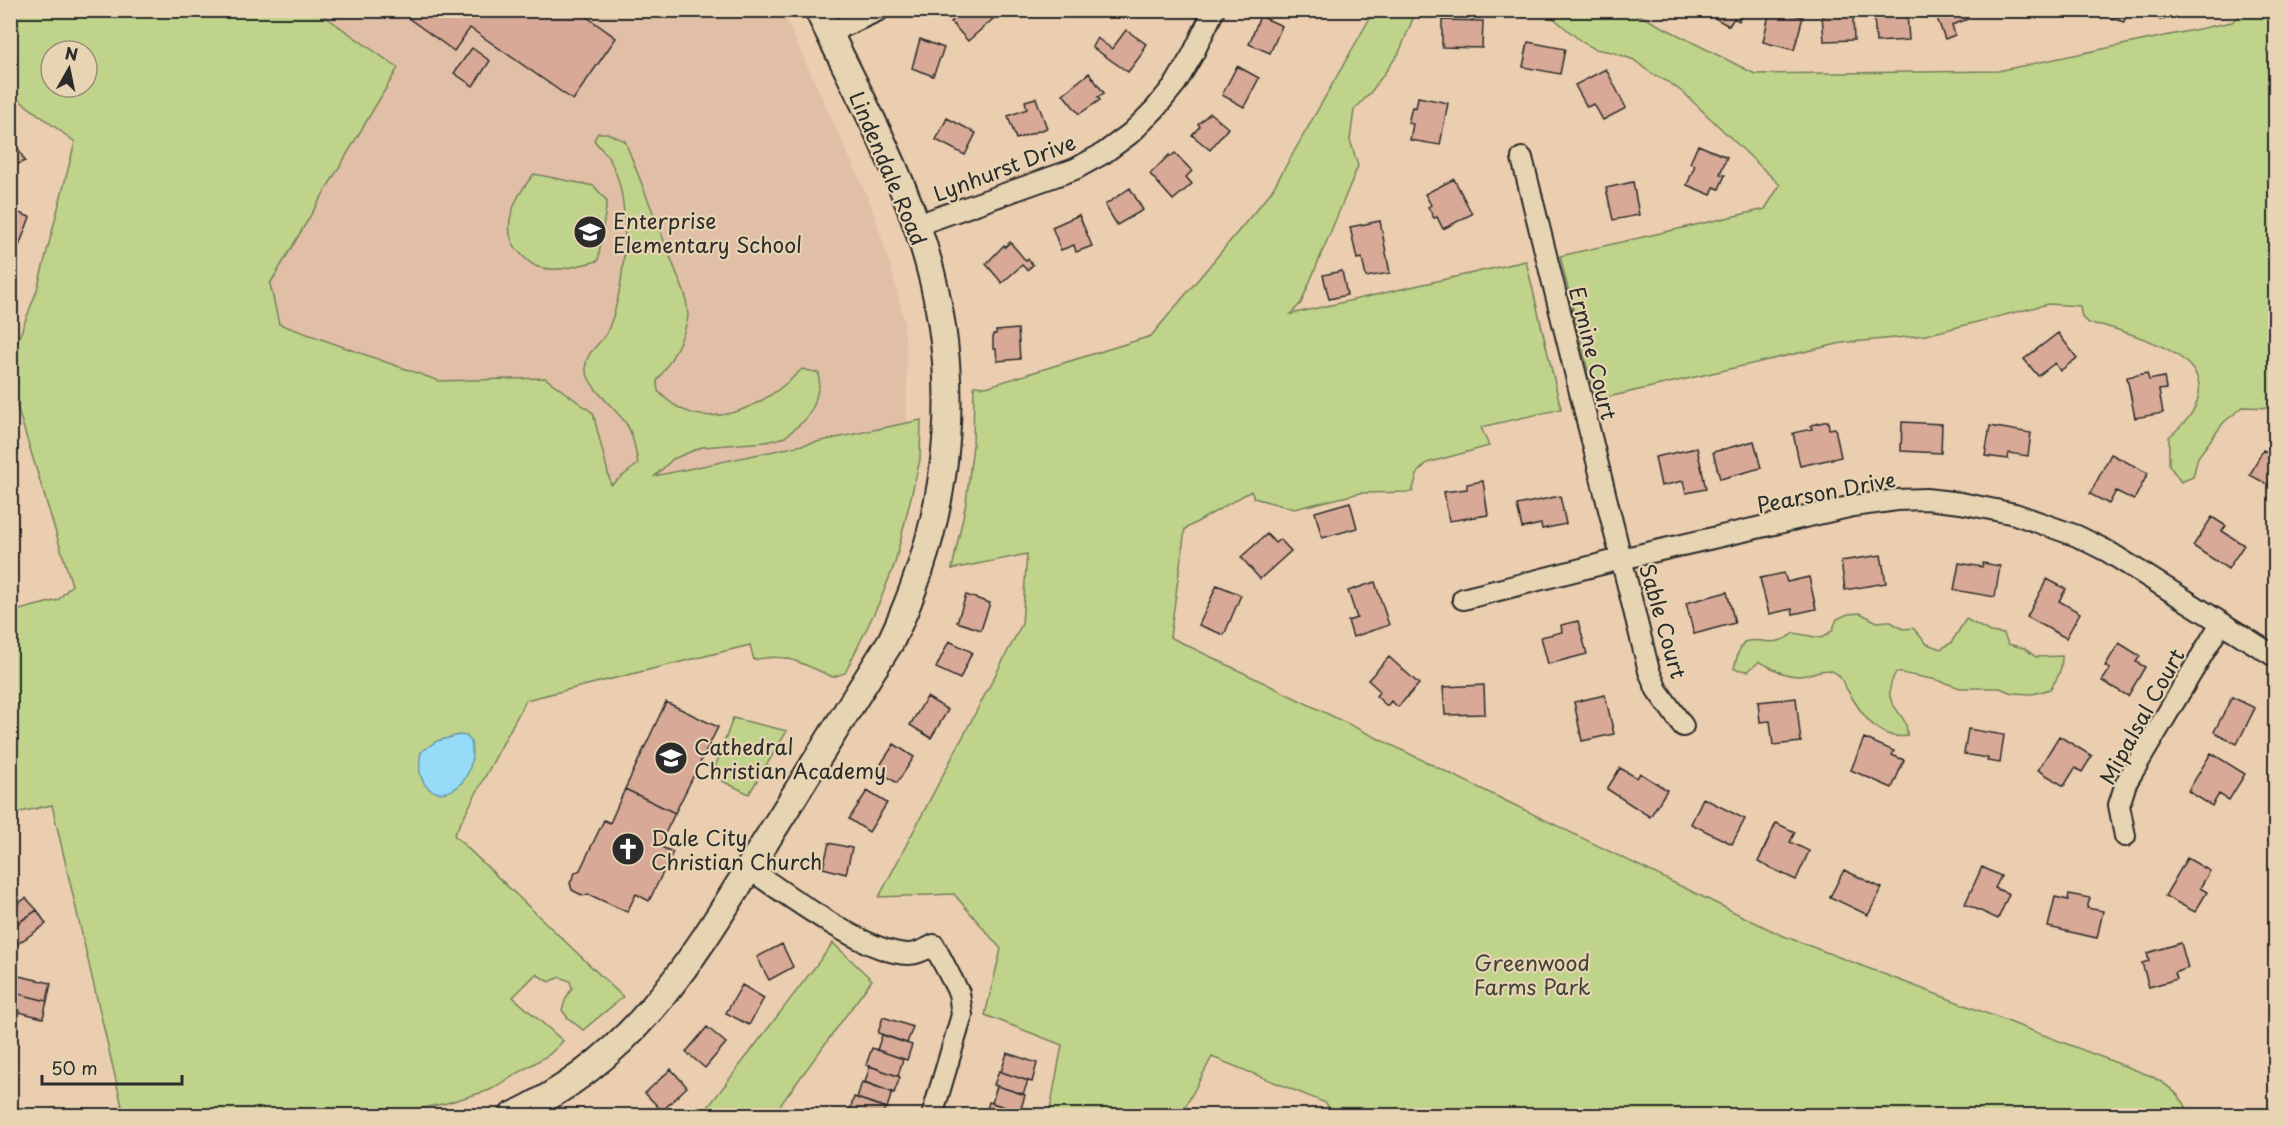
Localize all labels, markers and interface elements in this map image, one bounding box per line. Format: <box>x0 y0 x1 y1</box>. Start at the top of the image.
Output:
north arrow <box>39 39 99 99</box>
text: N <box>63 40 80 66</box>
street label: Lindendale Road <box>842 86 936 250</box>
street label: Lynhurst Drive <box>928 125 1080 209</box>
place label: Enterprise Elementary School <box>613 204 802 260</box>
school or university icon: Enterprise Elementary School <box>572 214 608 250</box>
street label: Ermine Court <box>1562 283 1626 423</box>
street label: Pearson Drive <box>1754 462 1898 520</box>
street label: Sable Court <box>1632 560 1696 682</box>
street label: Mipalsal Court <box>2090 642 2192 790</box>
place label: Cathedral Christian Academy <box>694 730 886 786</box>
school or university icon: Cathedral Christian Academy <box>653 740 689 776</box>
place label: Dale City Christian Church <box>651 821 822 877</box>
church icon: Dale City Christian Church <box>610 831 646 867</box>
park label: Greenwood Farms Park <box>1473 946 1591 1002</box>
scale bar <box>42 1048 182 1086</box>
text: 50 m <box>51 1054 98 1081</box>

